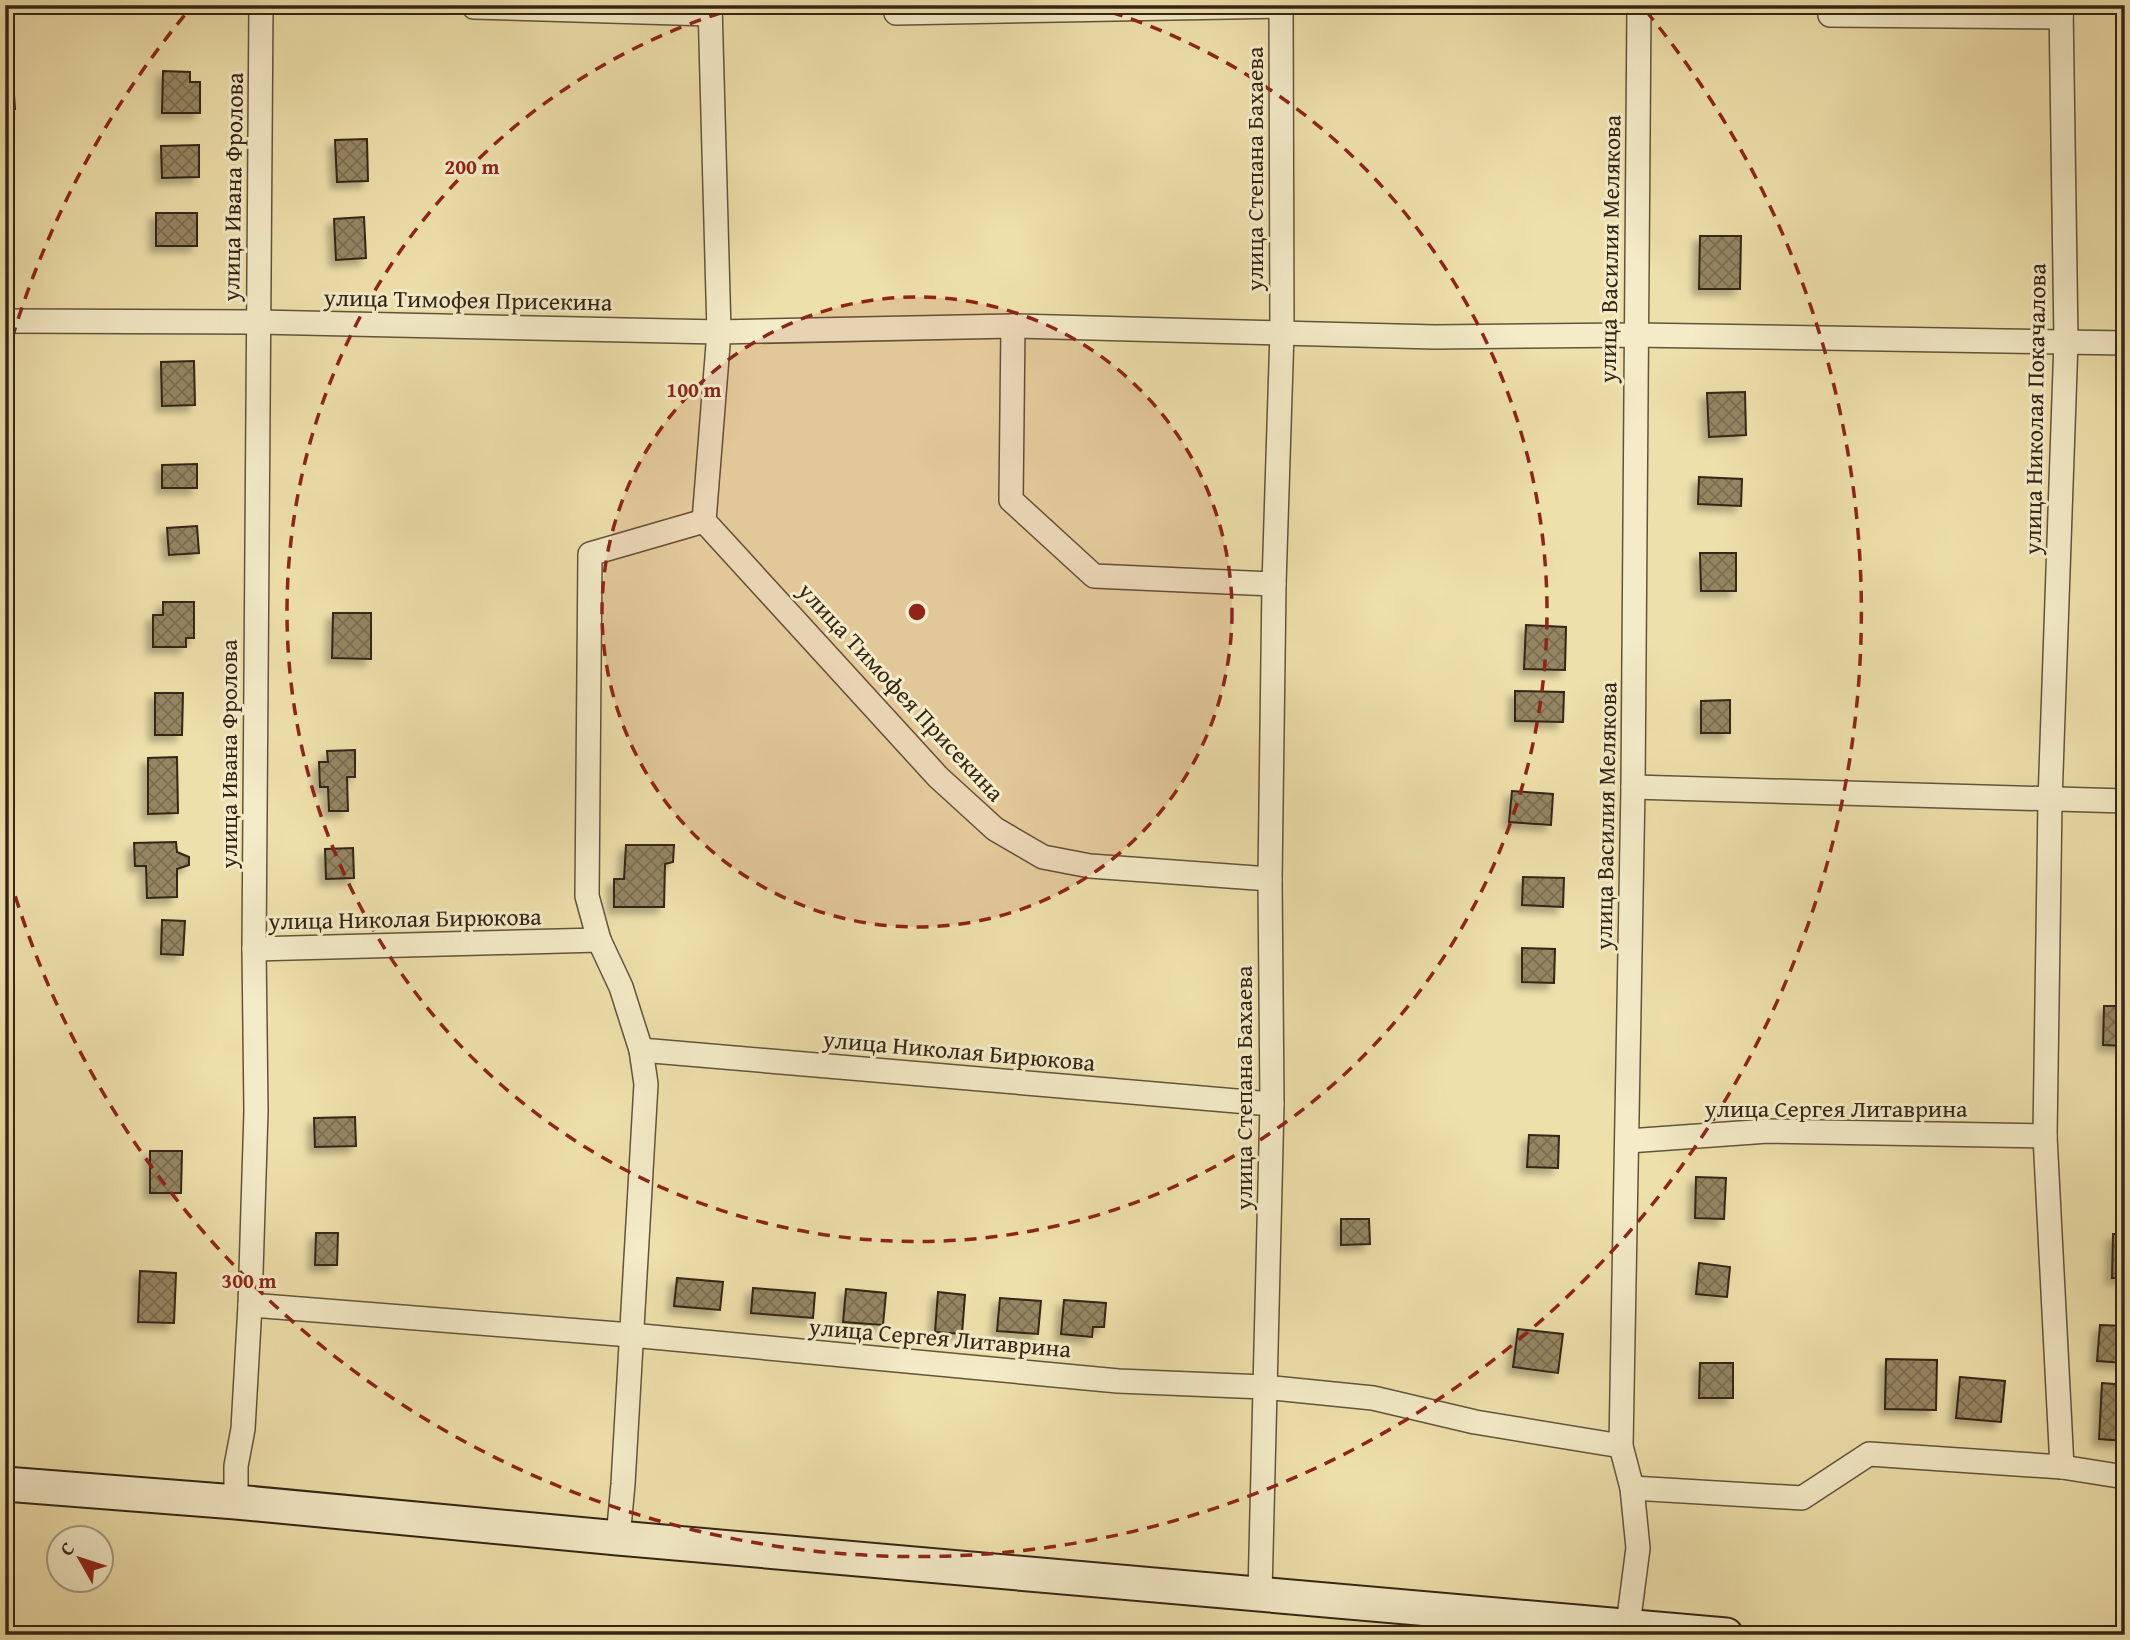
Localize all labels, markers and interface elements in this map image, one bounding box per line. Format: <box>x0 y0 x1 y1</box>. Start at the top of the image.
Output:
street label: улица Степана Бахаева <box>1237 46 1272 292</box>
street label: улица Ивана Фролова <box>213 71 252 303</box>
street label: улица Василия Мелякова <box>1590 114 1629 384</box>
text: 200 m <box>444 151 500 182</box>
street label: улица Николая Покачалова <box>2014 262 2055 556</box>
street label: улица Тимофея Присекина <box>322 279 613 320</box>
text: 100 m <box>666 374 722 405</box>
street label: улица Тимофея Присекина <box>789 573 1013 810</box>
centre of rings <box>905 600 929 624</box>
street label: улица Ивана Фролова <box>211 639 246 870</box>
street label: улица Василия Мелякова <box>1586 681 1625 951</box>
street label: улица Николая Бирюкова <box>267 899 542 938</box>
street label: улица Степана Бахаева <box>1226 965 1261 1211</box>
street label: улица Николая Бирюкова <box>820 1021 1097 1080</box>
street label: улица Сергея Литаврина <box>1704 1091 1968 1126</box>
text: 300 m <box>221 1265 277 1296</box>
street label: улица Сергея Литаврина <box>807 1309 1073 1366</box>
north arrow <box>46 1524 116 1594</box>
text: С <box>53 1535 81 1561</box>

